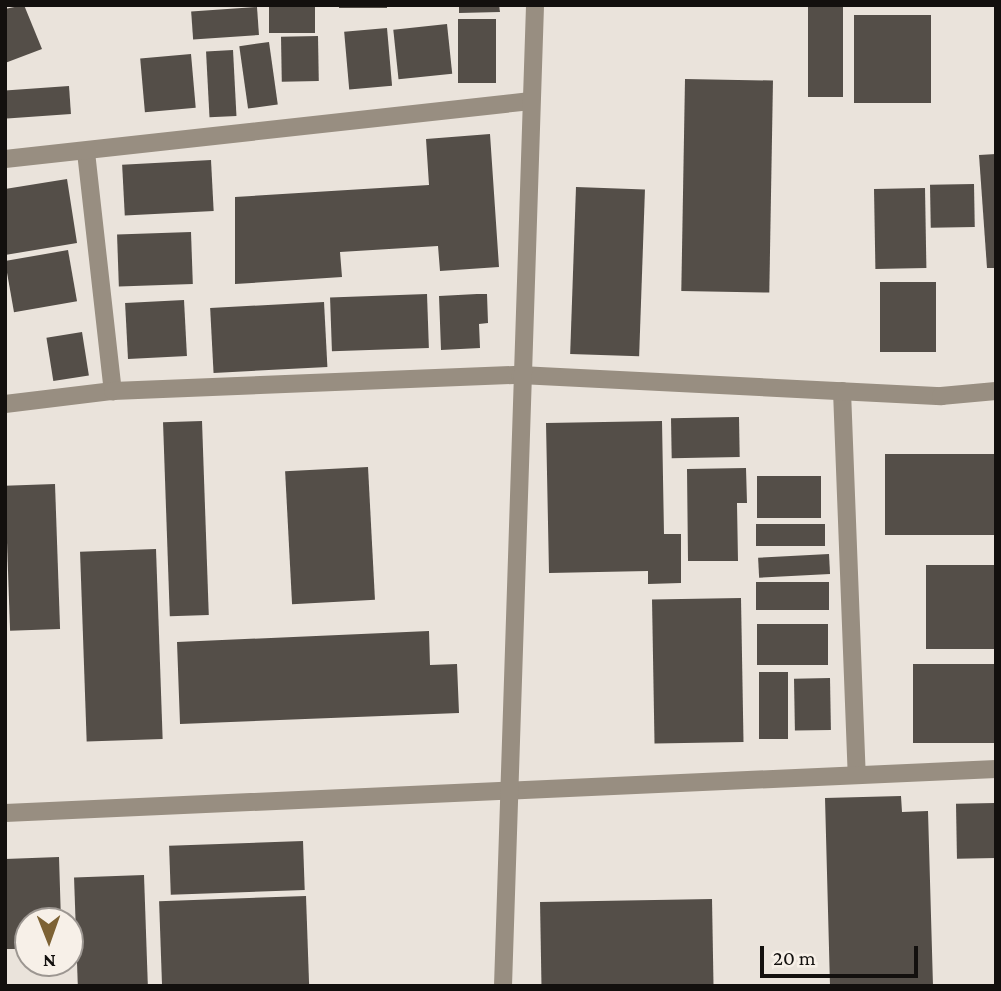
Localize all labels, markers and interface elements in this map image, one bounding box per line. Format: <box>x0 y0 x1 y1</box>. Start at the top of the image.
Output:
north arrow <box>14 907 84 977</box>
scale bar <box>763 932 920 976</box>
text: 20 m <box>773 946 816 970</box>
text: N <box>43 951 56 972</box>

